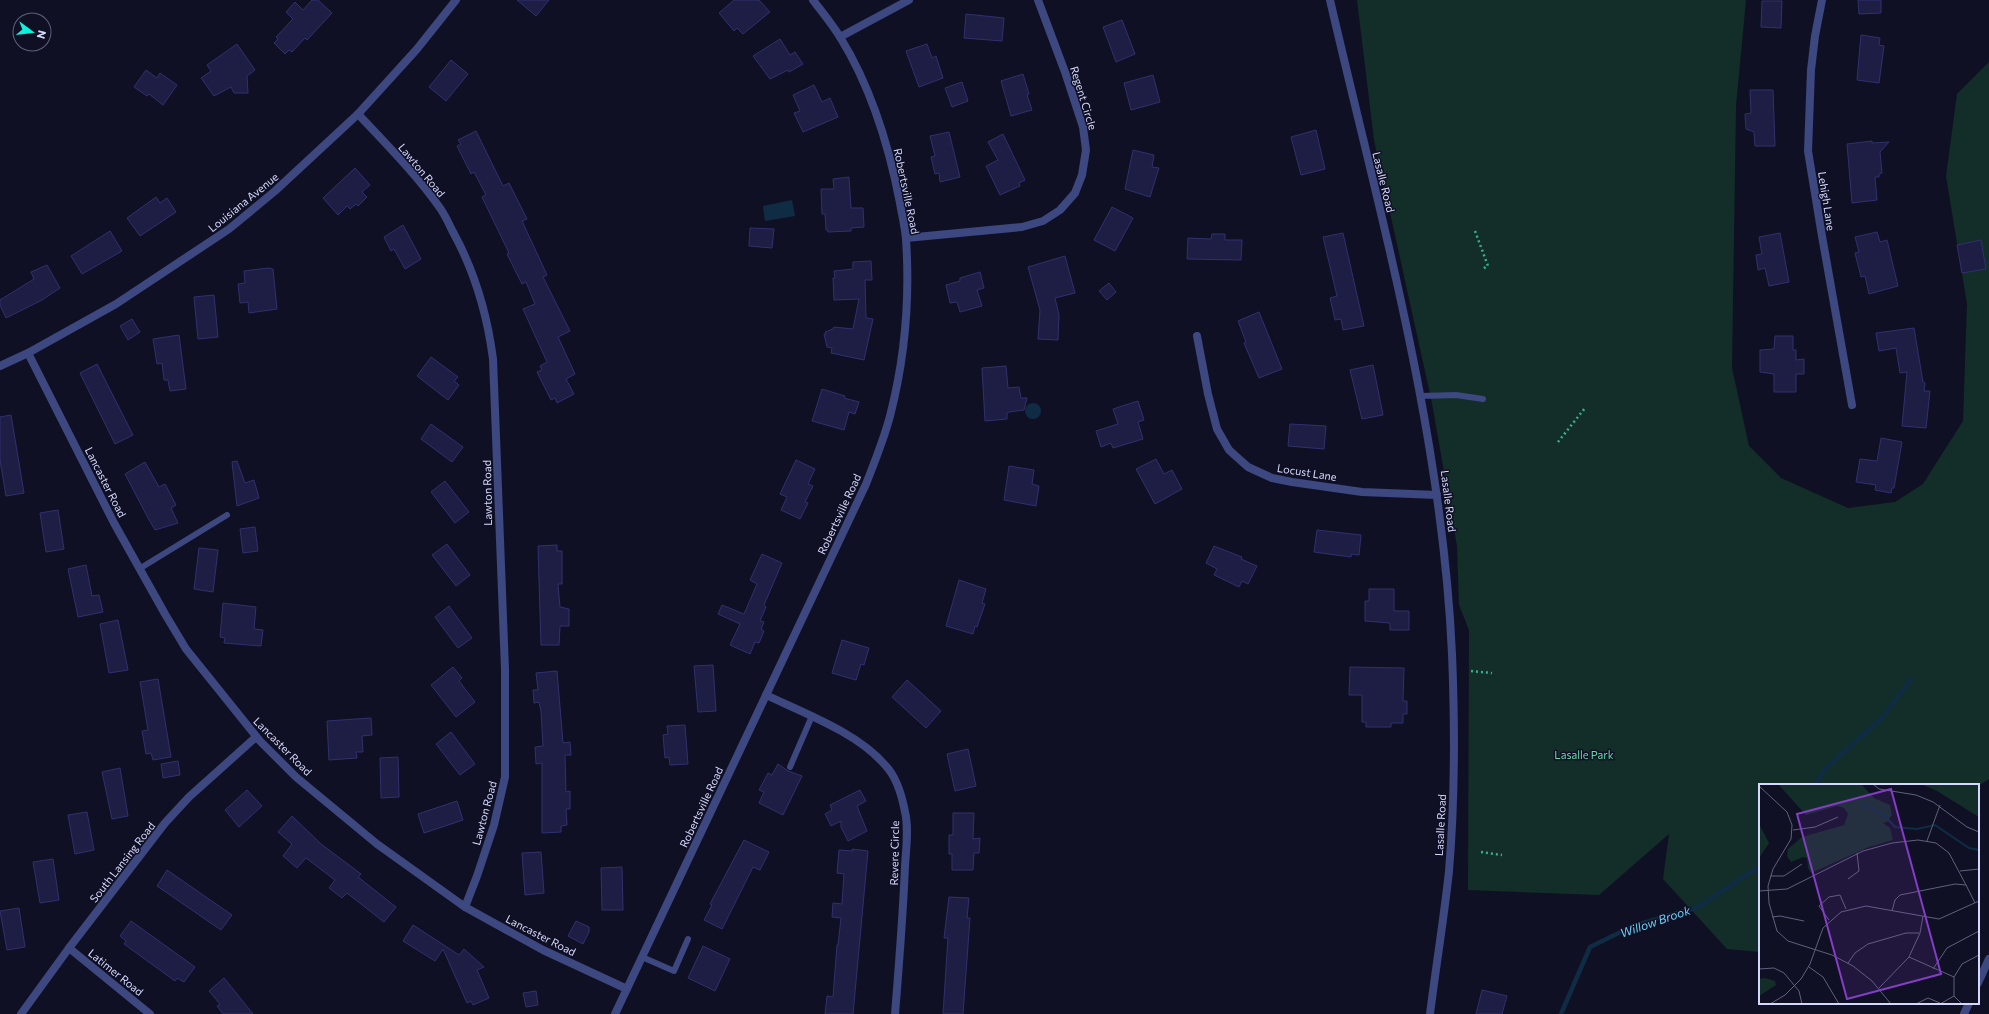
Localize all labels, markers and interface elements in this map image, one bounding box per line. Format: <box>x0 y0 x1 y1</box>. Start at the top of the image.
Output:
north arrow <box>12 12 52 52</box>
text: N <box>35 29 49 40</box>
street label: Regent Circle <box>1068 65 1100 132</box>
street label: Lawton Road <box>396 141 448 199</box>
street label: Robertsville Road <box>892 147 922 235</box>
street label: Lasalle Road <box>1370 150 1398 214</box>
street label: Louisiana Avenue <box>205 170 281 234</box>
street label: Lehigh Lane <box>1816 170 1838 232</box>
street label: Lancaster Road <box>83 445 129 519</box>
street label: Lawton Road <box>480 460 494 526</box>
street label: Locust Lane <box>1276 461 1338 483</box>
street label: Lasalle Road <box>1439 469 1459 533</box>
street label: Robertsville Road <box>815 472 863 556</box>
street label: Lancaster Road <box>251 714 315 778</box>
park label: Lasalle Park <box>1554 748 1614 761</box>
street label: Robertsville Road <box>677 765 725 849</box>
street label: Lawton Road <box>469 780 499 846</box>
inset map <box>1759 784 1979 1004</box>
street label: Lasalle Road <box>1432 794 1448 856</box>
street label: South Lansing Road <box>87 819 157 905</box>
street label: Revere Circle <box>887 820 901 885</box>
water label: Willow Brook <box>1618 902 1692 940</box>
street label: Lancaster Road <box>504 912 578 958</box>
street label: Latimer Road <box>86 946 146 998</box>

